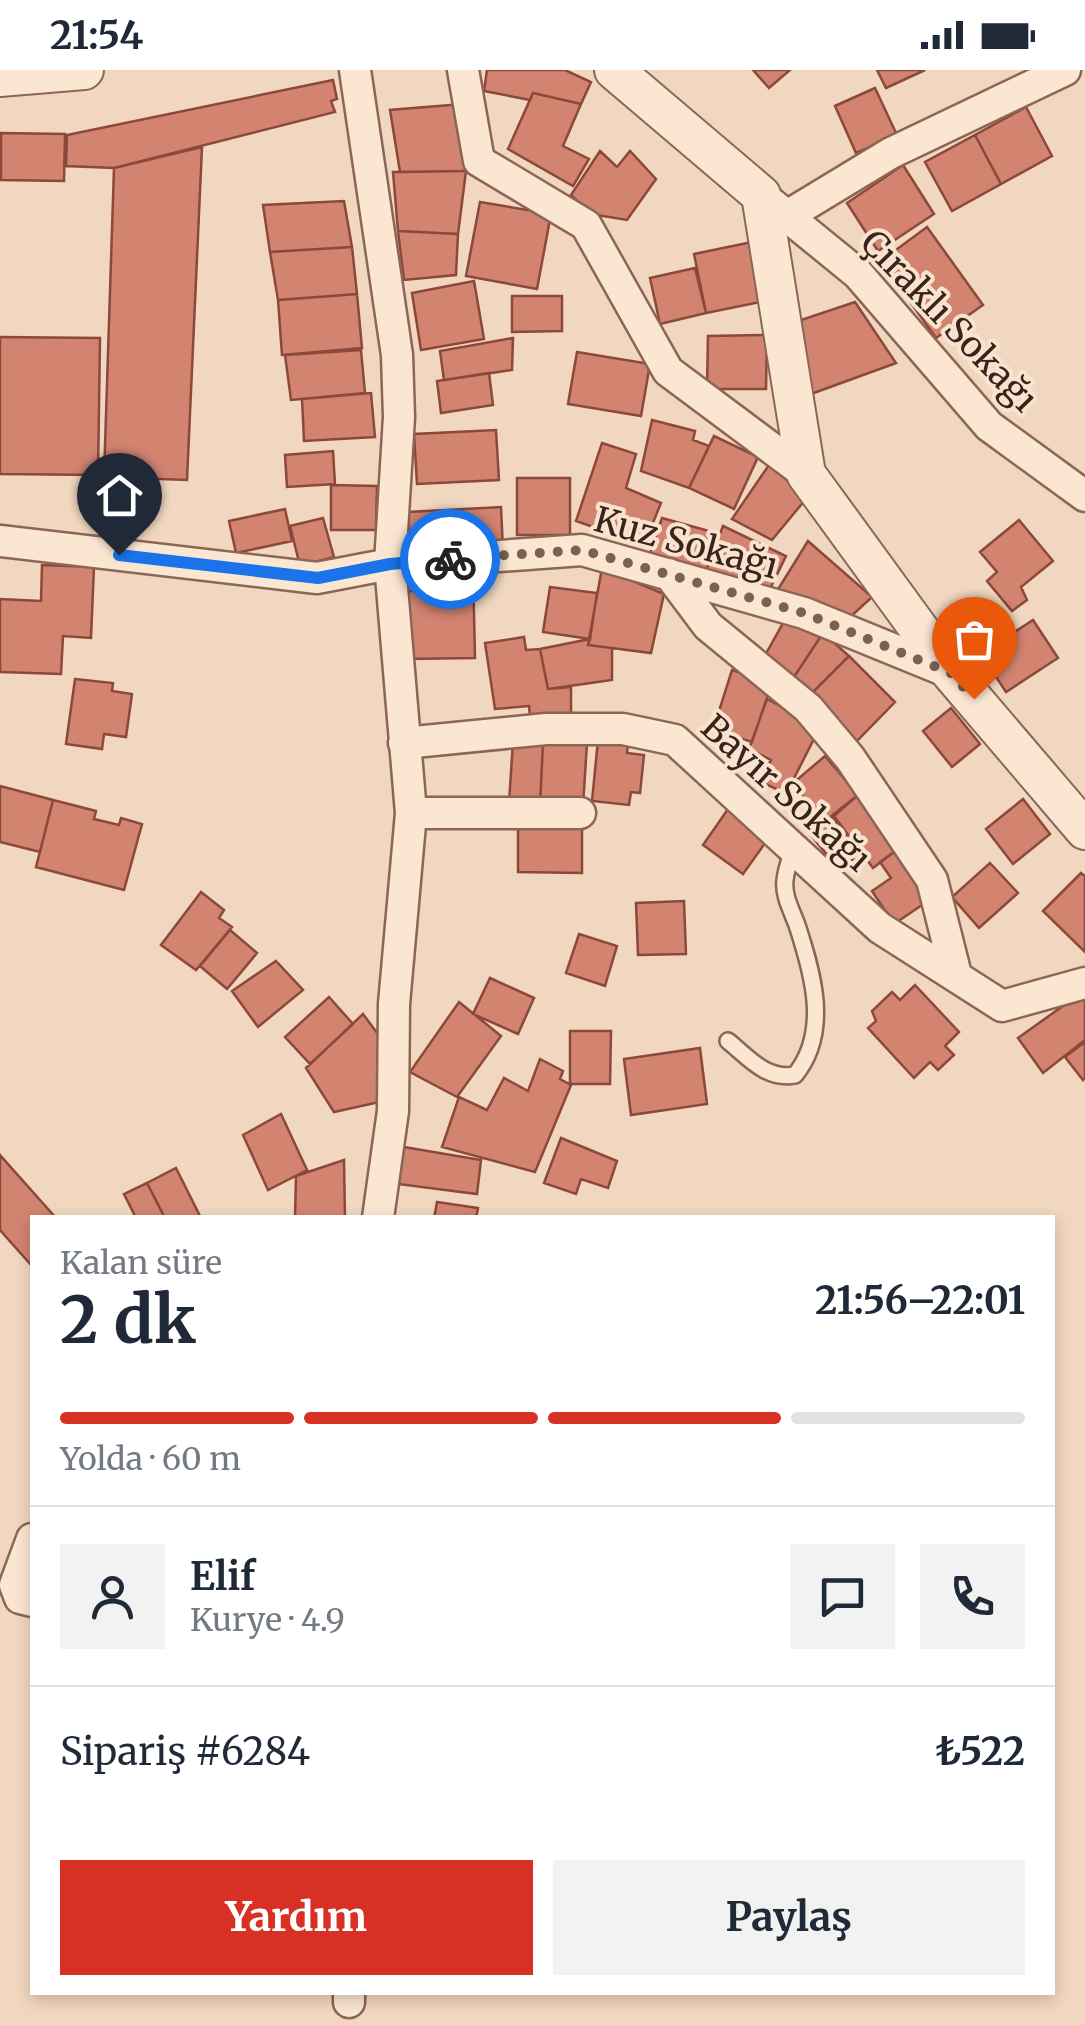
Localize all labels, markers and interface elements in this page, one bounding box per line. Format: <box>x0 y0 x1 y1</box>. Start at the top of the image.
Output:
text: 21:54 <box>50 12 143 59</box>
street label: Çıraklı Sokağı <box>851 221 1047 421</box>
pin <box>77 453 162 556</box>
icon: home <box>92 468 147 523</box>
street label: Kuz Sokağı <box>589 497 783 589</box>
courier <box>400 509 500 609</box>
icon: bike <box>423 532 478 587</box>
pin <box>932 597 1017 700</box>
icon: bag <box>947 612 1002 667</box>
street label: Bayır Sokağı <box>692 705 880 881</box>
text: Kalan süre <box>60 1243 222 1283</box>
text: 21:56–22:01 <box>815 1277 1025 1324</box>
text: 2 dk <box>60 1279 196 1361</box>
text: Yolda · 60 m <box>60 1439 241 1479</box>
button: person <box>60 1544 165 1649</box>
button: chat <box>790 1544 895 1649</box>
button: phone <box>920 1544 1025 1649</box>
text: Elif <box>190 1553 255 1600</box>
text: Kurye · 4.9 <box>190 1600 345 1640</box>
text: Sipariş #6284 <box>60 1728 310 1775</box>
text: ₺522 <box>935 1728 1025 1775</box>
button: Yardım <box>60 1860 533 1975</box>
button: Paylaş <box>553 1860 1025 1975</box>

